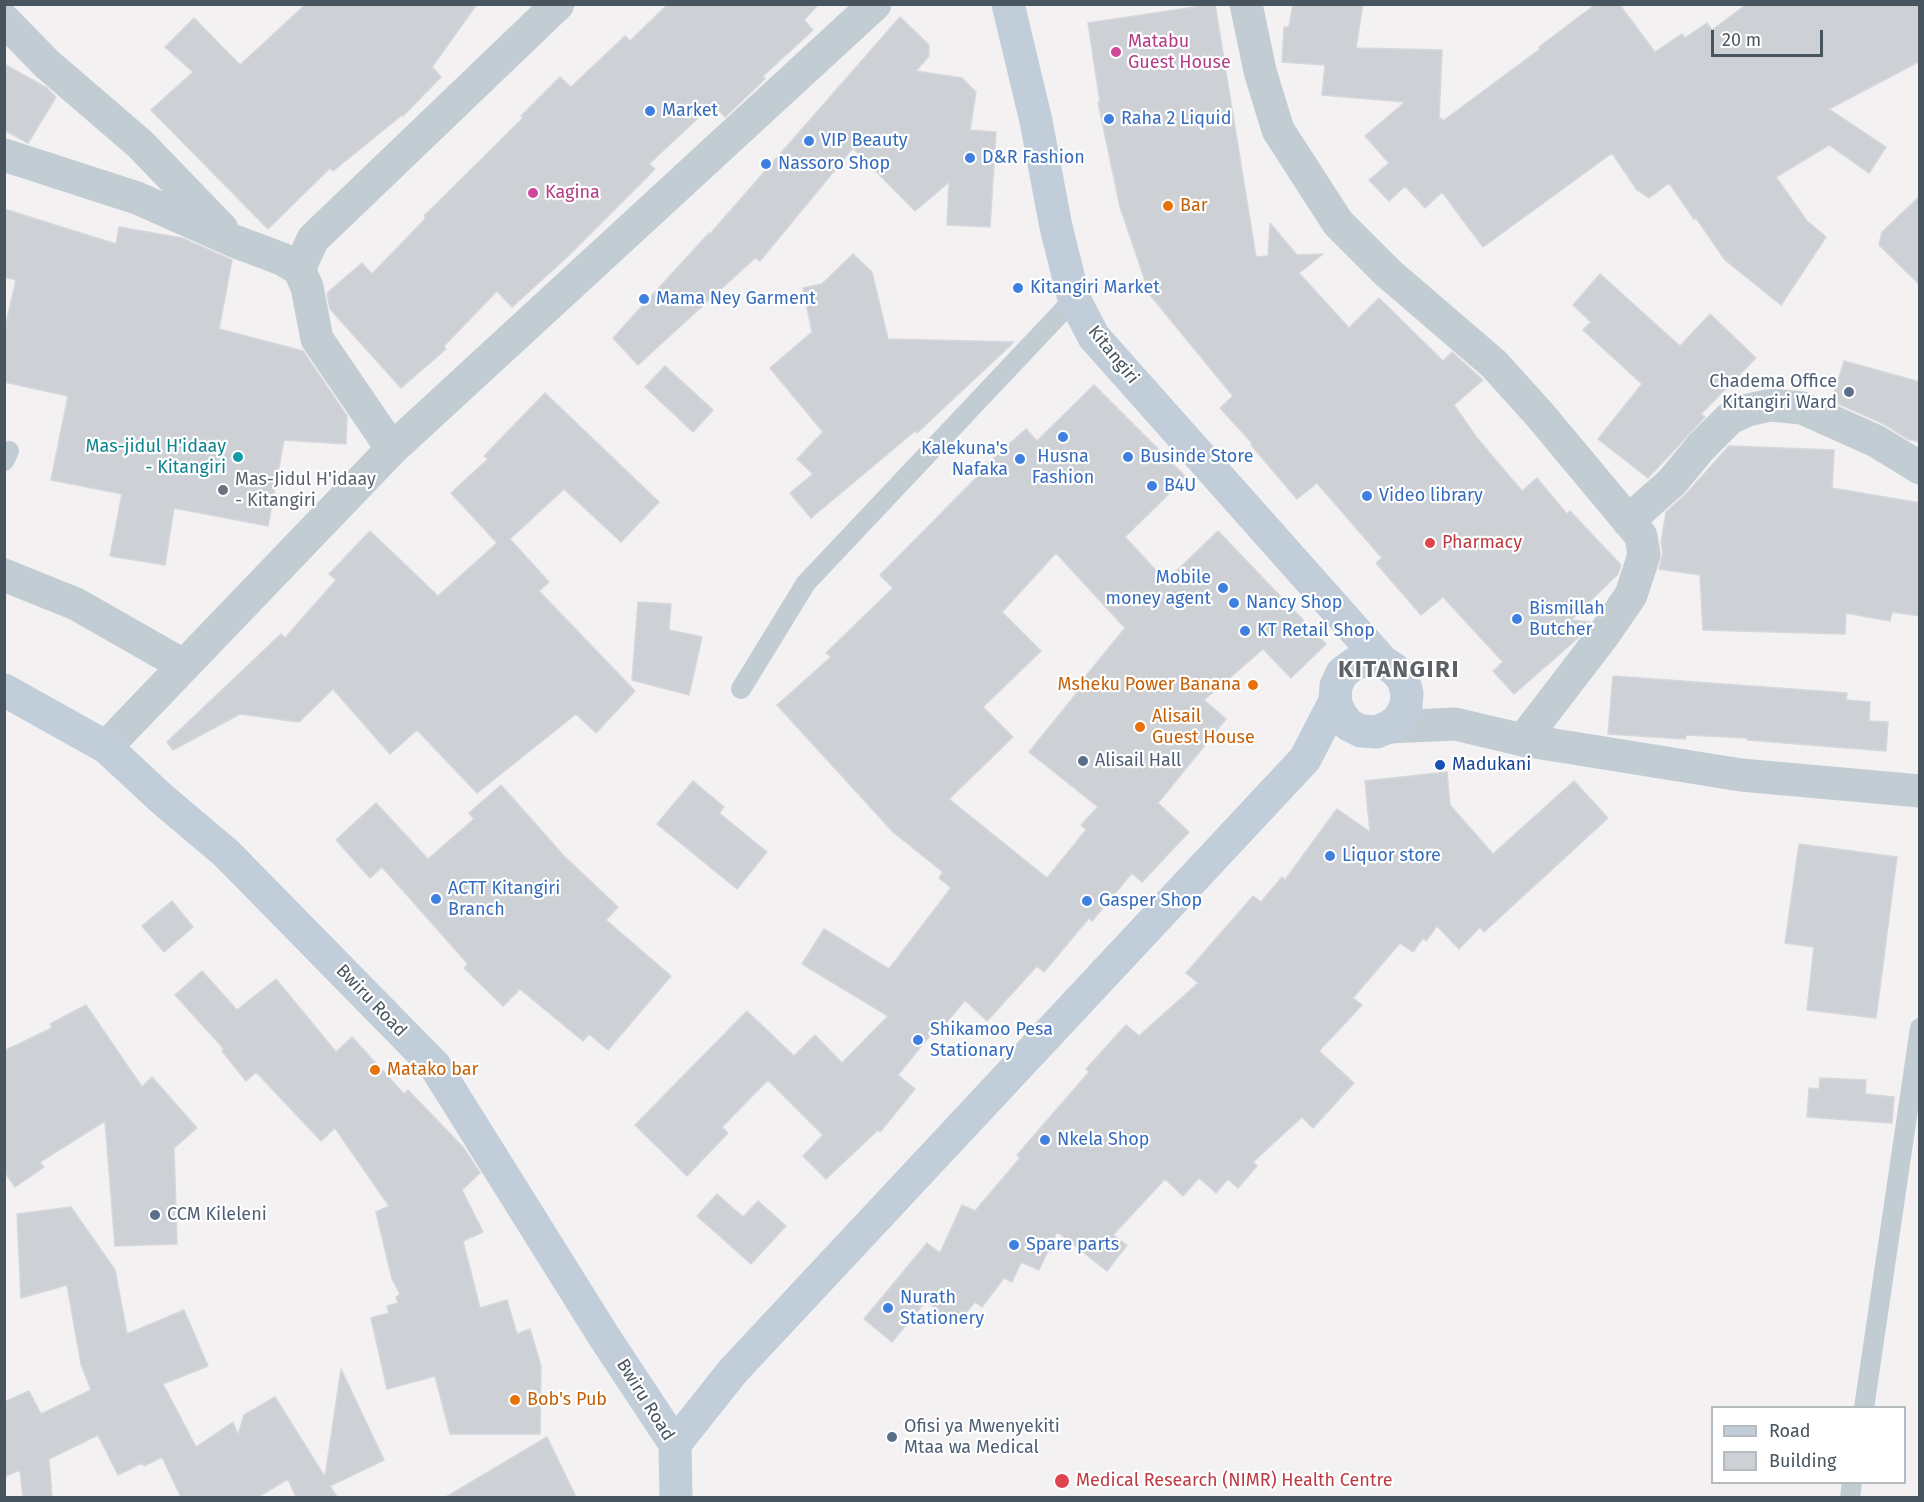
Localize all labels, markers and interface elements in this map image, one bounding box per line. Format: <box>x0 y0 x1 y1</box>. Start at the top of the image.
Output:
scale bar <box>1714 18 1826 56</box>
text: 20 m <box>1722 29 1761 51</box>
place label: Matabu Guest House <box>1128 31 1231 74</box>
marker: Matabu Guest House <box>1109 45 1123 59</box>
place label: Market <box>662 100 718 122</box>
marker: Market <box>643 104 657 118</box>
place label: Raha 2 Liquid <box>1121 108 1231 130</box>
marker: Raha 2 Liquid <box>1102 112 1116 126</box>
place label: VIP Beauty <box>821 130 908 152</box>
marker: VIP Beauty <box>802 134 816 148</box>
place label: D&R Fashion <box>982 147 1085 169</box>
marker: D&R Fashion <box>963 151 977 165</box>
place label: Nassoro Shop <box>778 153 890 175</box>
marker: Nassoro Shop <box>759 157 773 171</box>
place label: Kagina <box>545 182 600 204</box>
marker: Kagina <box>526 186 540 200</box>
place label: Bar <box>1180 195 1208 217</box>
marker: Bar <box>1161 199 1175 213</box>
place label: Kitangiri Market <box>1030 277 1160 299</box>
marker: Kitangiri Market <box>1011 281 1025 295</box>
place label: Mama Ney Garment <box>656 288 816 310</box>
marker: Mama Ney Garment <box>637 292 651 306</box>
street label: Kitangiri <box>1083 321 1143 389</box>
place label: Chadema Office Kitangiri Ward <box>1709 371 1837 413</box>
marker: Chadema Office Kitangiri Ward <box>1842 385 1856 399</box>
marker: Husna Fashion <box>1056 430 1070 444</box>
place label: Mas-jidul H'idaay - Kitangiri <box>86 436 226 478</box>
place label: Kalekuna's Nafaka <box>921 438 1008 480</box>
place label: Husna Fashion <box>1032 446 1094 488</box>
place label: Businde Store <box>1140 446 1254 468</box>
marker: Mas-jidul H'idaay - Kitangiri <box>231 450 245 464</box>
marker: Businde Store <box>1121 450 1135 464</box>
marker: Kalekuna's Nafaka <box>1013 452 1027 466</box>
place label: Mas-Jidul H'idaay - Kitangiri <box>235 469 376 512</box>
place label: B4U <box>1164 475 1196 497</box>
marker: B4U <box>1145 479 1159 493</box>
marker: Mas-Jidul H'idaay - Kitangiri <box>216 483 230 497</box>
place label: Video library <box>1379 485 1483 507</box>
marker: Video library <box>1360 489 1374 503</box>
place label: Pharmacy <box>1442 532 1522 554</box>
marker: Pharmacy <box>1423 536 1437 550</box>
place label: Mobile money agent <box>1106 567 1211 610</box>
marker: Mobile money agent <box>1216 581 1230 595</box>
place label: Nancy Shop <box>1246 592 1342 614</box>
marker: Nancy Shop <box>1227 596 1241 610</box>
place label: Bismillah Butcher <box>1529 598 1605 640</box>
marker: Bismillah Butcher <box>1510 612 1524 626</box>
place label: KT Retail Shop <box>1257 620 1375 642</box>
marker: KT Retail Shop <box>1238 624 1252 638</box>
district label: KITANGIRI <box>1338 656 1460 684</box>
place label: Msheku Power Banana <box>1058 674 1241 696</box>
marker: Msheku Power Banana <box>1246 678 1260 692</box>
place label: Alisail Guest House <box>1152 706 1255 748</box>
marker: Alisail Guest House <box>1133 720 1147 734</box>
place label: Alisail Hall <box>1095 750 1181 772</box>
marker: Alisail Hall <box>1076 754 1090 768</box>
place label: Madukani <box>1452 754 1531 776</box>
marker: Madukani <box>1433 758 1447 772</box>
place label: Liquor store <box>1342 845 1441 867</box>
marker: Liquor store <box>1323 849 1337 863</box>
place label: ACTT Kitangiri Branch <box>448 878 560 920</box>
place label: Gasper Shop <box>1099 890 1202 912</box>
marker: ACTT Kitangiri Branch <box>429 892 443 906</box>
marker: Gasper Shop <box>1080 894 1094 908</box>
street label: Bwiru Road <box>331 960 411 1042</box>
place label: Shikamoo Pesa Stationary <box>930 1019 1053 1062</box>
marker: Shikamoo Pesa Stationary <box>911 1033 925 1047</box>
place label: Matako bar <box>387 1059 479 1081</box>
marker: Matako bar <box>368 1063 382 1077</box>
place label: Nkela Shop <box>1057 1129 1149 1151</box>
marker: Nkela Shop <box>1038 1133 1052 1147</box>
place label: CCM Kileleni <box>167 1204 267 1226</box>
marker: CCM Kileleni <box>148 1208 162 1222</box>
place label: Spare parts <box>1026 1234 1119 1256</box>
marker: Spare parts <box>1007 1238 1021 1252</box>
place label: Nurath Stationery <box>900 1287 984 1330</box>
marker: Nurath Stationery <box>881 1301 895 1315</box>
street label: Bwiru Road <box>611 1355 679 1445</box>
place label: Bob's Pub <box>527 1389 607 1411</box>
marker: Bob's Pub <box>508 1393 522 1407</box>
legend <box>1711 1406 1906 1484</box>
place label: Ofisi ya Mwenyekiti Mtaa wa Medical <box>904 1416 1060 1458</box>
text: Road <box>1769 1420 1811 1442</box>
marker: Ofisi ya Mwenyekiti Mtaa wa Medical <box>885 1430 899 1444</box>
text: Building <box>1769 1450 1836 1472</box>
place label: Medical Research (NIMR) Health Centre <box>1076 1470 1393 1492</box>
marker: Medical Research (NIMR) Health Centre <box>1053 1472 1071 1490</box>

